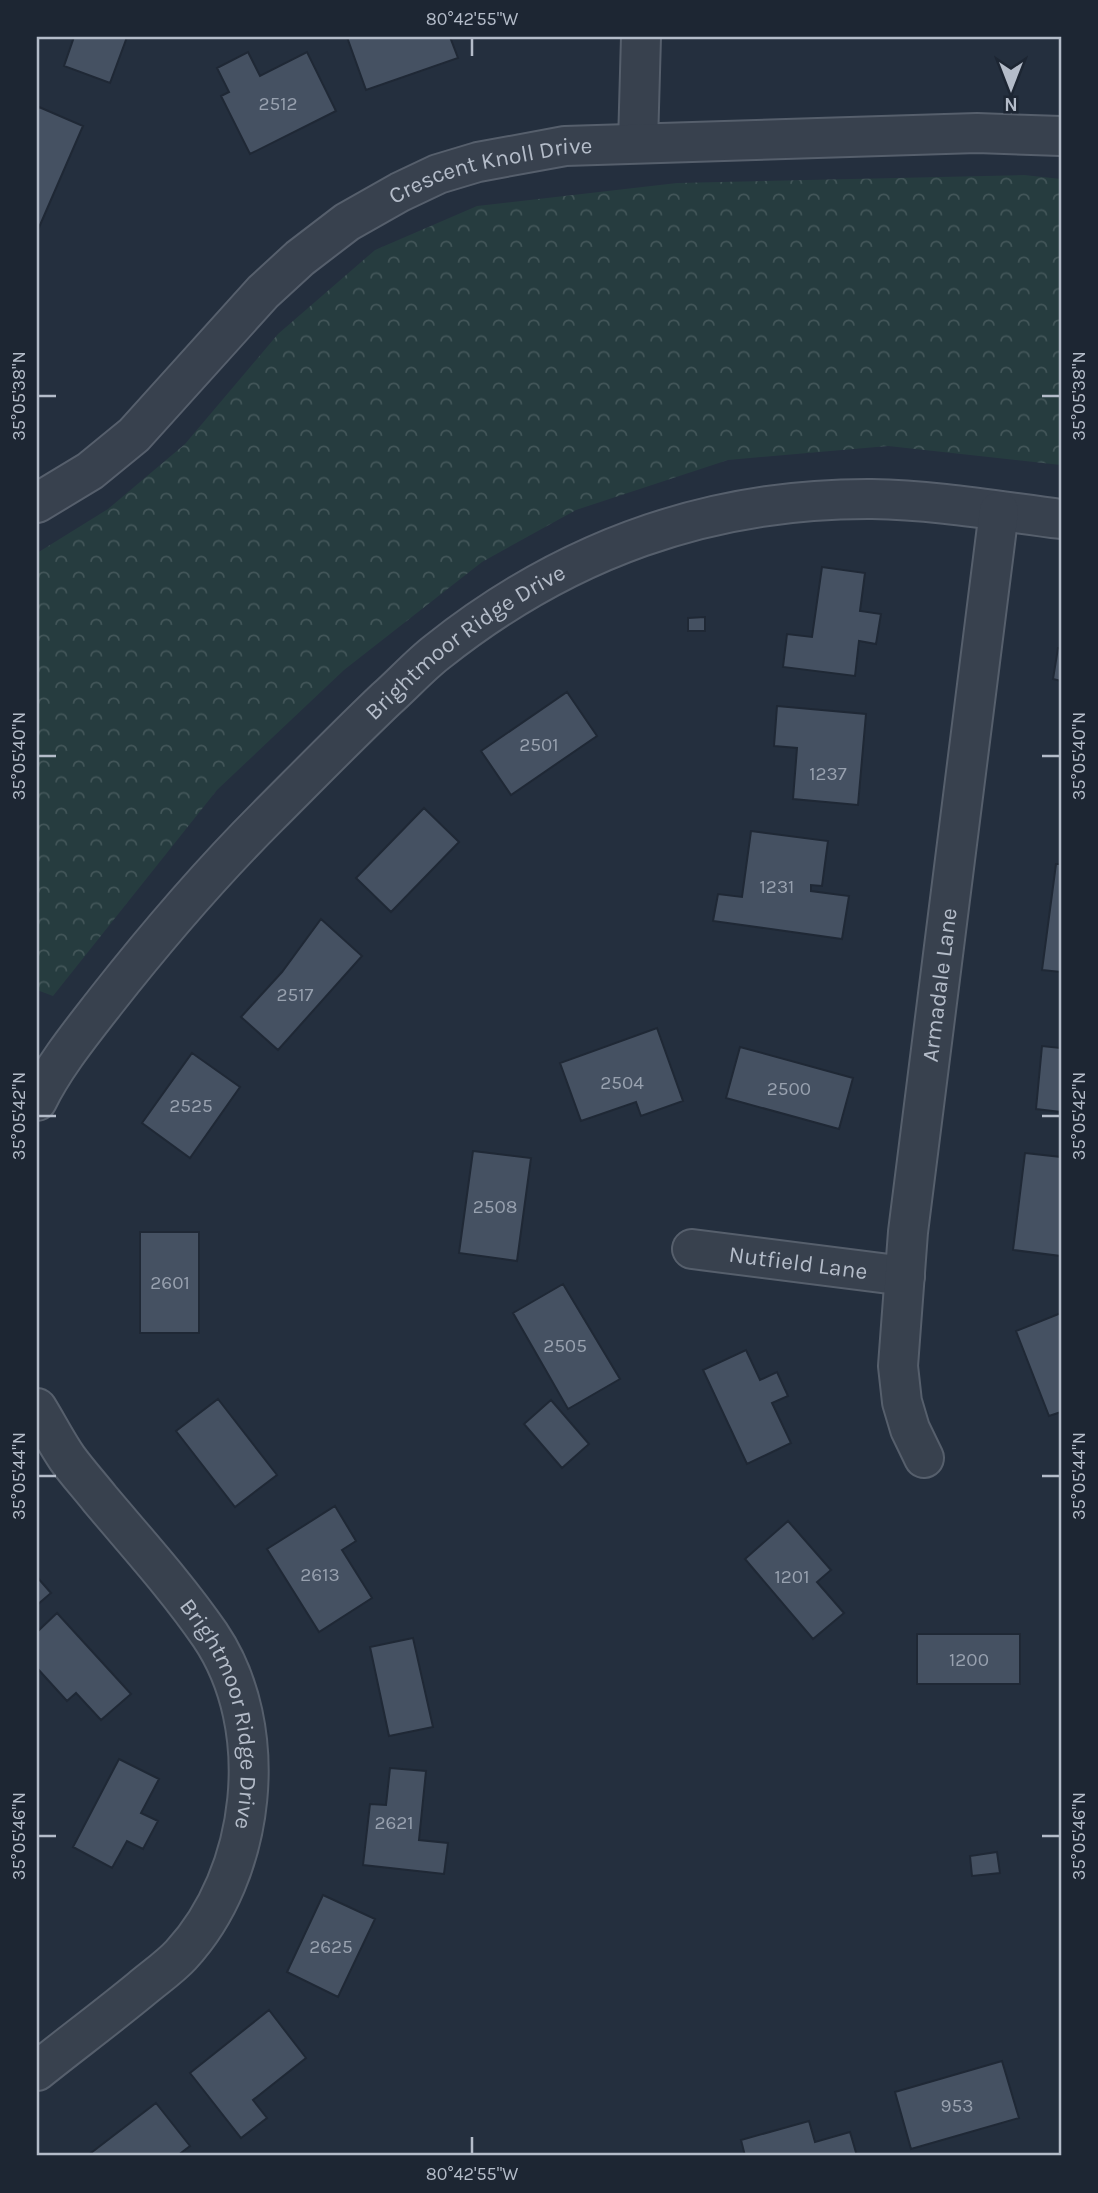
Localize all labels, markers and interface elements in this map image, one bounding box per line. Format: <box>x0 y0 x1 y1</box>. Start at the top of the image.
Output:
text: 80°42'55"W <box>426 8 518 30</box>
north arrow <box>976 52 1046 122</box>
house number: 2512 <box>258 93 298 115</box>
text: N <box>1004 93 1018 115</box>
street label: Crescent Knoll Drive <box>384 132 593 210</box>
text: 35°05'38"N <box>8 351 30 441</box>
text: 35°05'38"N <box>1068 351 1090 441</box>
street label: Brightmoor Ridge Drive <box>360 559 570 726</box>
text: 35°05'40"N <box>8 712 30 800</box>
text: 35°05'40"N <box>1068 712 1090 800</box>
house number: 2501 <box>519 734 559 756</box>
house number: 1237 <box>809 763 847 785</box>
house number: 1231 <box>760 876 794 898</box>
street label: Armadale Lane <box>917 906 963 1064</box>
house number: 2517 <box>277 984 314 1006</box>
text: 35°05'42"N <box>8 1072 30 1160</box>
house number: 2504 <box>600 1072 644 1094</box>
text: 35°05'42"N <box>1068 1072 1090 1160</box>
house number: 2500 <box>767 1078 811 1100</box>
house number: 2525 <box>169 1095 213 1117</box>
house number: 2508 <box>473 1196 517 1218</box>
street label: Nutfield Lane <box>727 1241 869 1285</box>
house number: 2601 <box>150 1272 190 1294</box>
house number: 2505 <box>543 1335 587 1357</box>
text: 35°05'44"N <box>8 1432 30 1520</box>
text: 35°05'44"N <box>1068 1432 1090 1520</box>
house number: 2613 <box>300 1564 340 1586</box>
house number: 1201 <box>775 1566 809 1588</box>
street label: Brightmoor Ridge Drive <box>174 1593 262 1832</box>
house number: 1200 <box>949 1649 989 1671</box>
text: 35°05'46"N <box>8 1792 30 1880</box>
text: 35°05'46"N <box>1068 1792 1090 1880</box>
house number: 2621 <box>374 1812 414 1834</box>
house number: 2625 <box>309 1936 353 1958</box>
house number: 953 <box>941 2095 973 2117</box>
text: 80°42'55"W <box>426 2163 518 2185</box>

